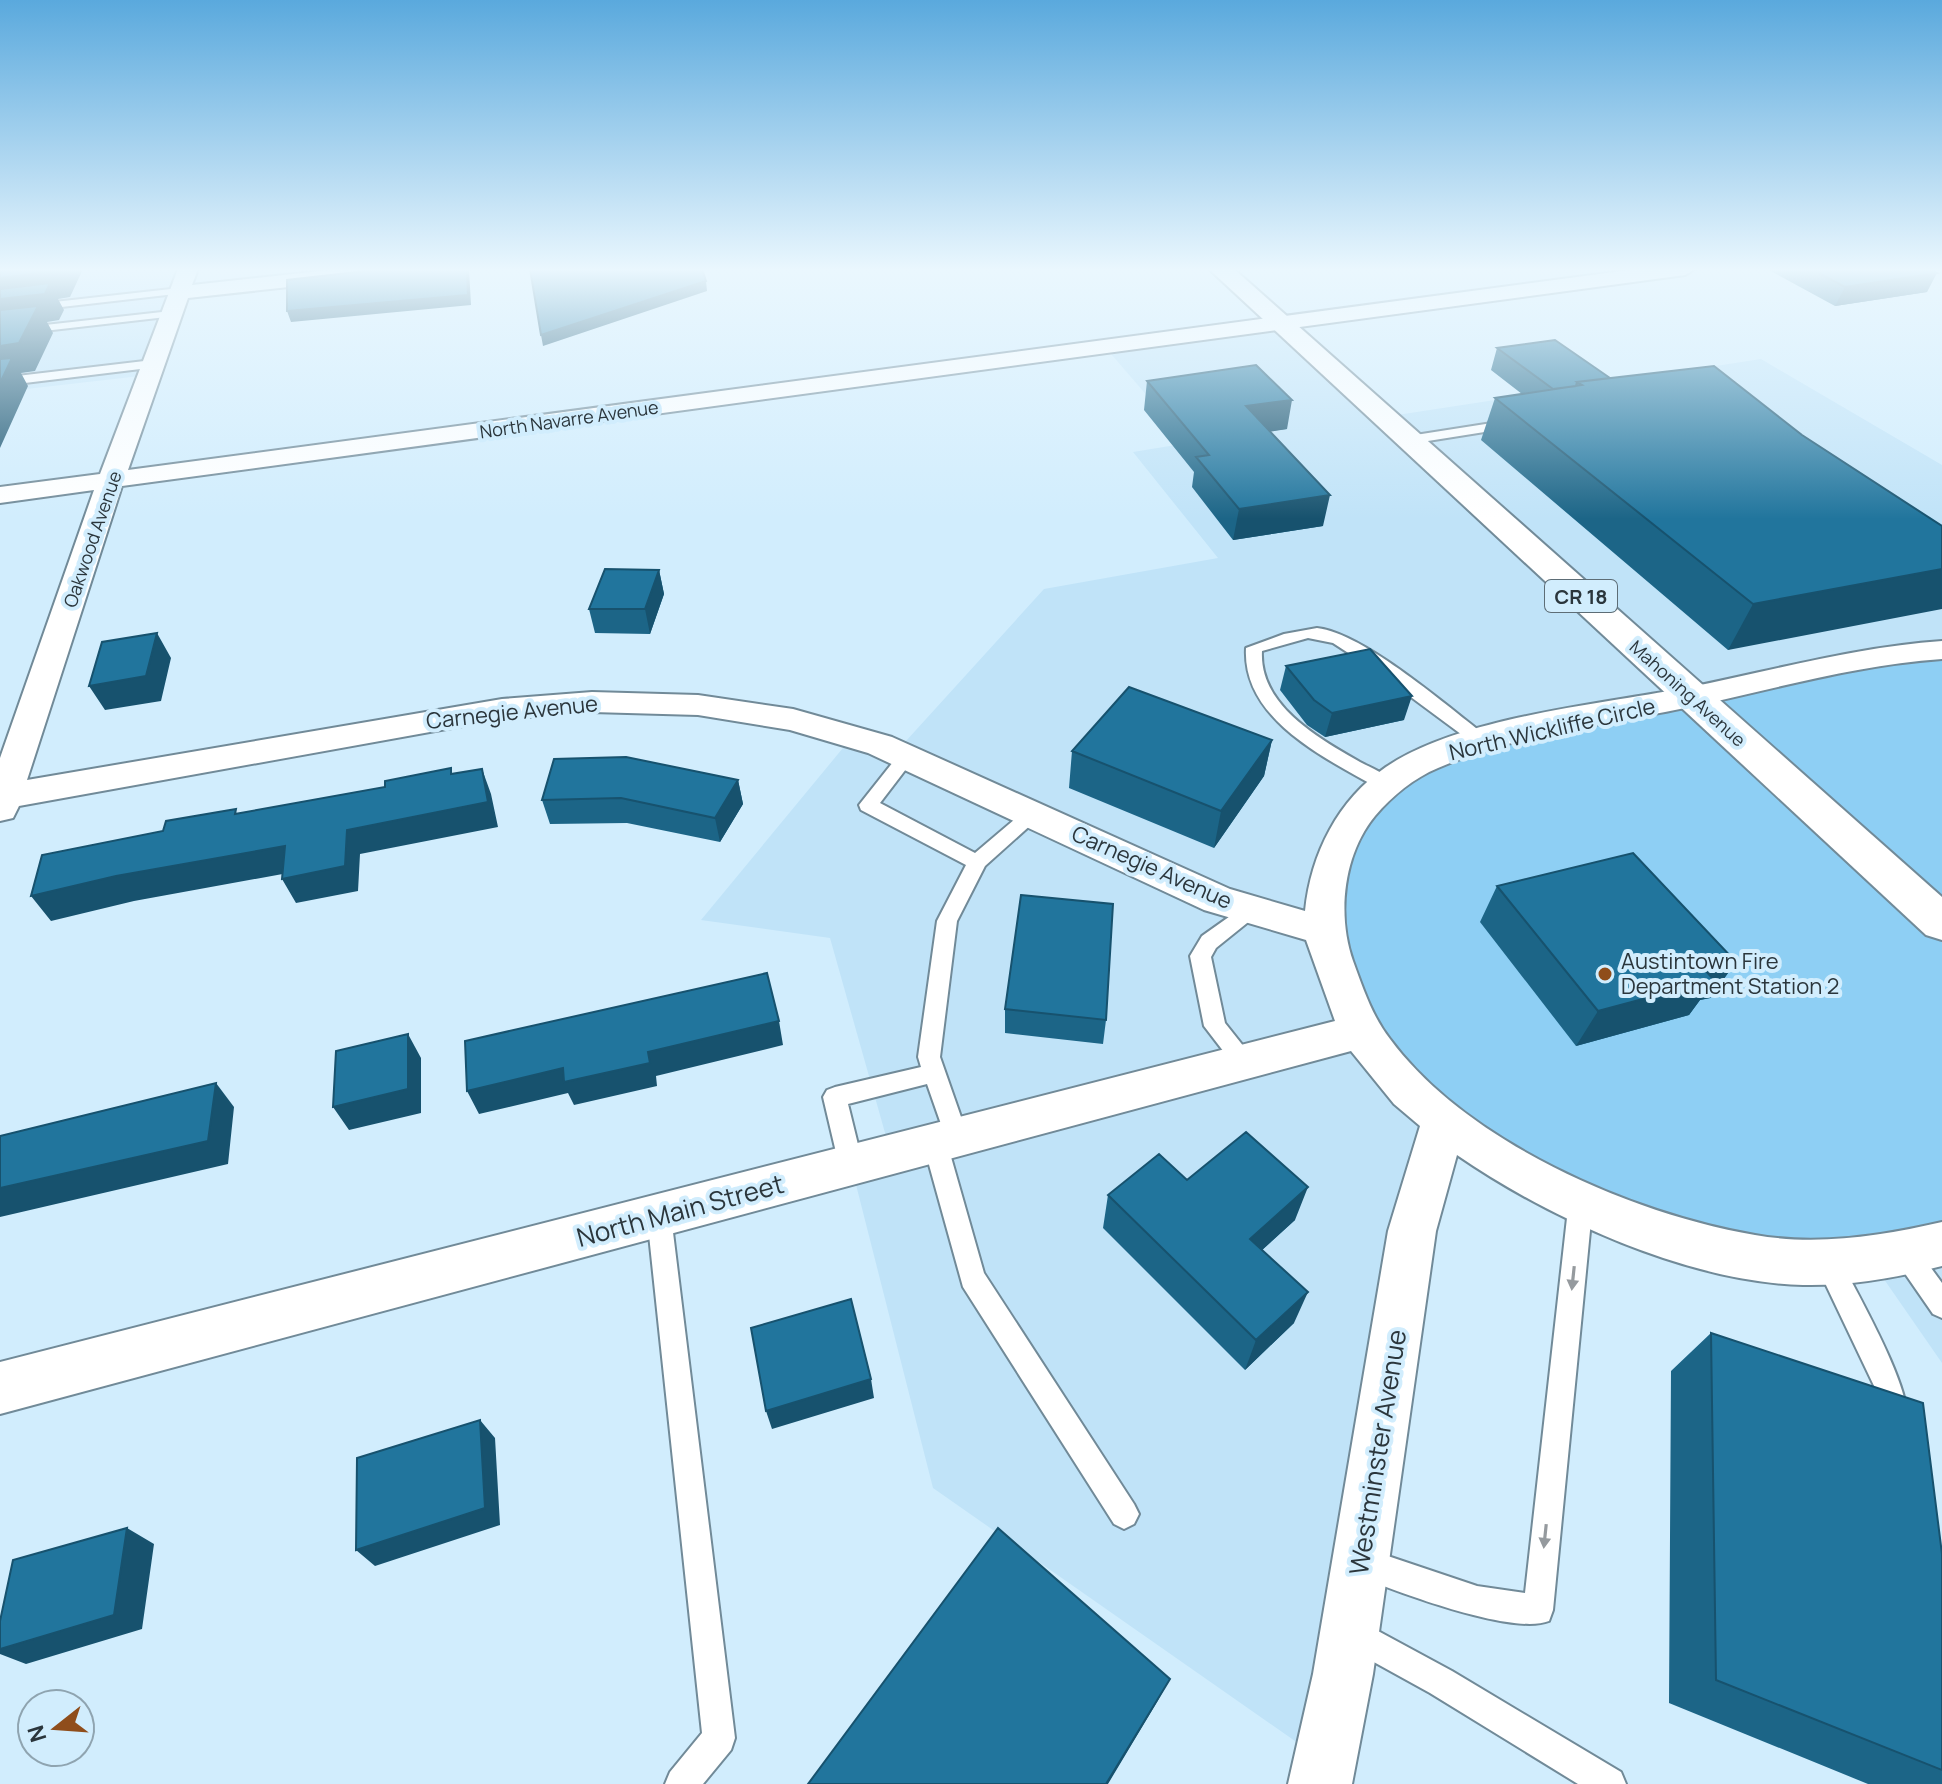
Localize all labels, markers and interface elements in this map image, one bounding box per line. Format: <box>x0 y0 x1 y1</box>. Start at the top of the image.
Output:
street label: North Navarre Avenue <box>478 395 660 443</box>
street label: Oakwood Avenue <box>57 468 127 610</box>
road number: CR 18 <box>1545 580 1617 612</box>
street label: Mahoning Avenue <box>1625 635 1751 751</box>
street label: Carnegie Avenue <box>425 688 599 736</box>
street label: North Wickliffe Circle <box>1446 691 1658 767</box>
street label: Carnegie Avenue <box>1067 818 1237 916</box>
place label: Austintown Fire Department Station 2 <box>1621 946 1839 1001</box>
marker: Austintown Fire Department Station 2 <box>1596 965 1614 983</box>
street label: North Main Street <box>572 1165 788 1255</box>
one-way arrow <box>1567 1266 1580 1291</box>
street label: Westminster Avenue <box>1340 1327 1414 1577</box>
one-way arrow <box>1539 1524 1552 1549</box>
north arrow <box>16 1688 96 1768</box>
text: N <box>20 1722 54 1746</box>

